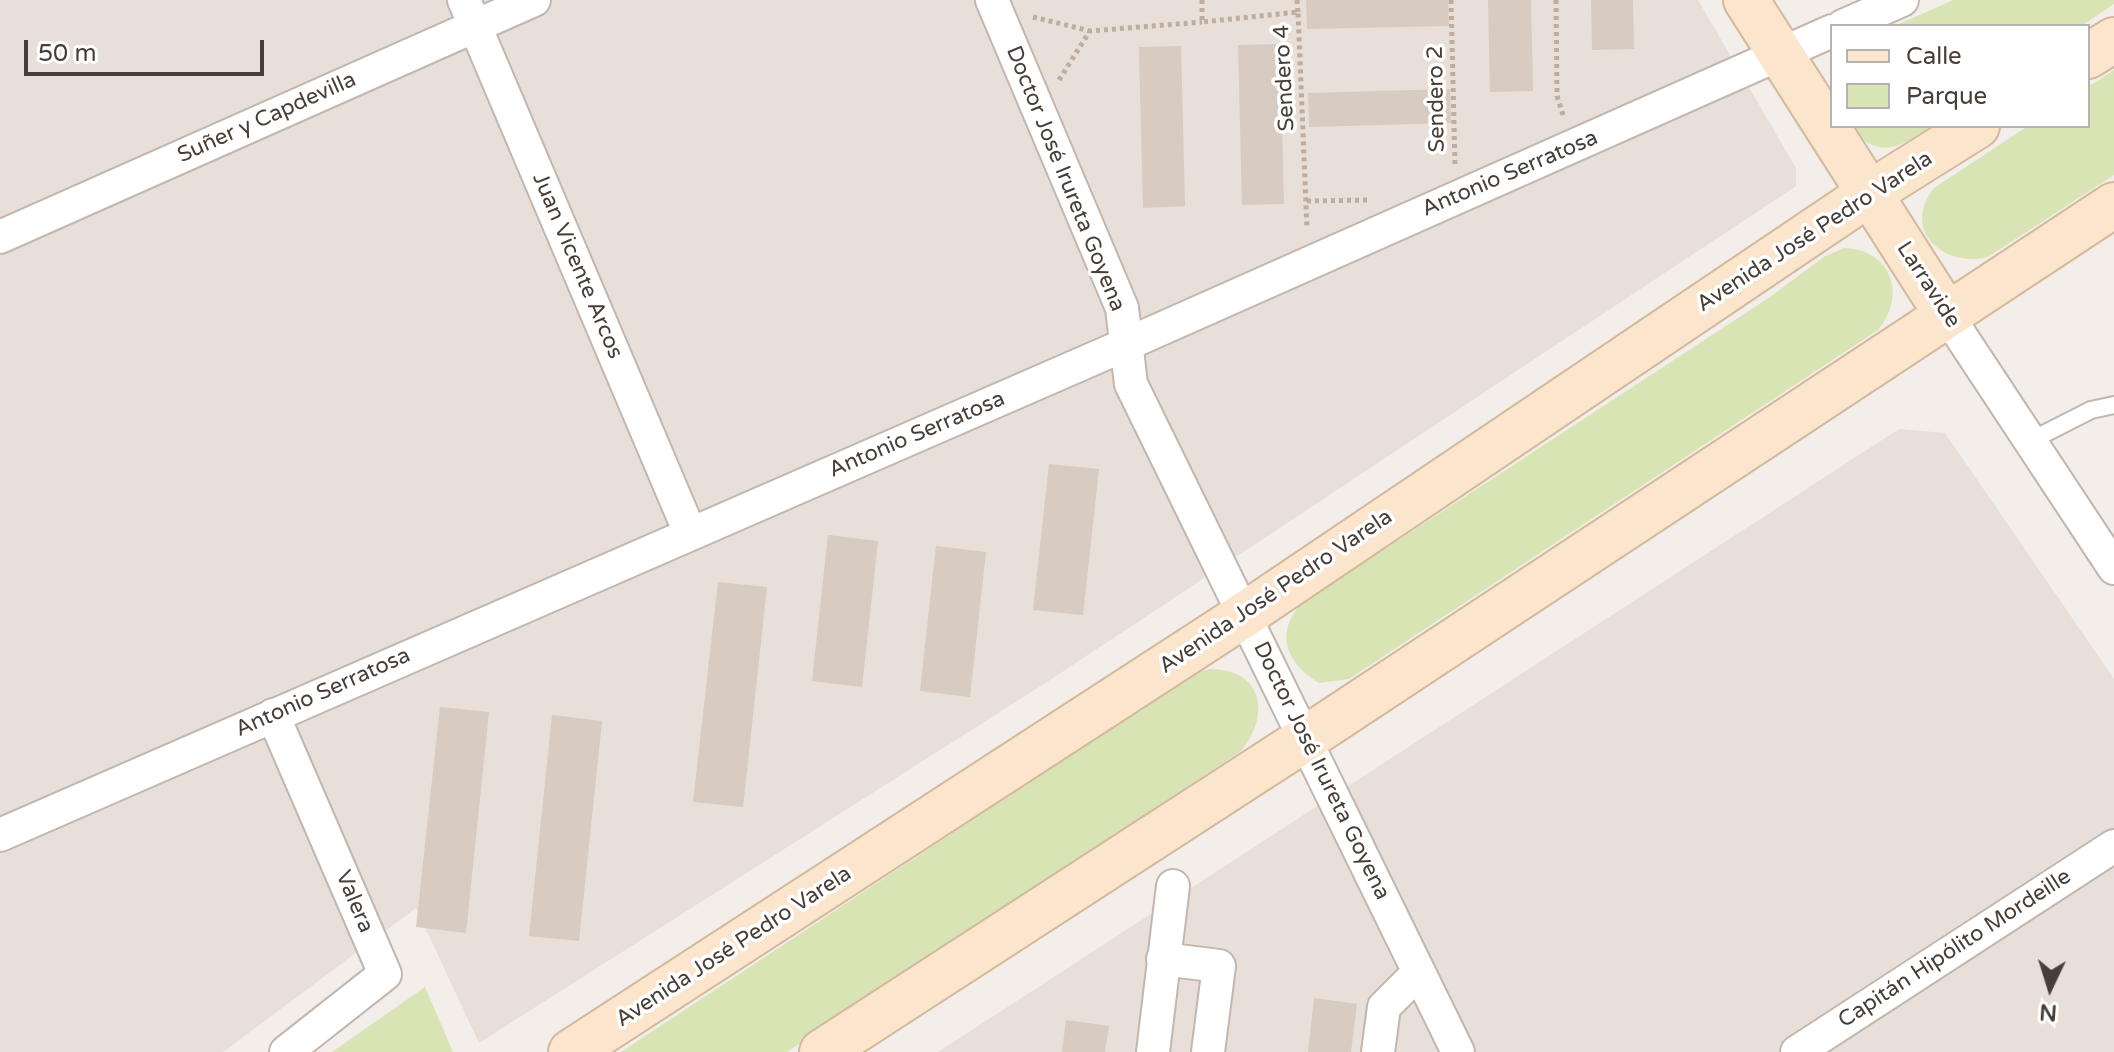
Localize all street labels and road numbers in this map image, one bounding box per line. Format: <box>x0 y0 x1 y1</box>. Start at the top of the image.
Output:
street label: Sendero 4 <box>1269 24 1301 132</box>
street label: Doctor José Irureta Goyena <box>1000 42 1130 316</box>
street label: Sendero 2 <box>1423 45 1451 153</box>
street label: Suñer y Capdevilla <box>174 67 360 169</box>
street label: Antonio Serratosa <box>1418 125 1602 223</box>
street label: Avenida José Pedro Varela <box>1692 146 1938 318</box>
street label: Juan Vicente Arcos <box>526 169 628 363</box>
street label: Larravide <box>1890 237 1966 333</box>
street label: Antonio Serratosa <box>825 386 1009 484</box>
street label: Avenida José Pedro Varela <box>1154 504 1398 680</box>
street label: Doctor José Irureta Goyena <box>1247 638 1395 904</box>
street label: Antonio Serratosa <box>232 643 414 743</box>
street label: Avenida José Pedro Varela <box>611 861 857 1033</box>
street label: Capitán Hipólito Mordeille <box>1834 864 2076 1034</box>
street label: Valera <box>329 867 379 937</box>

